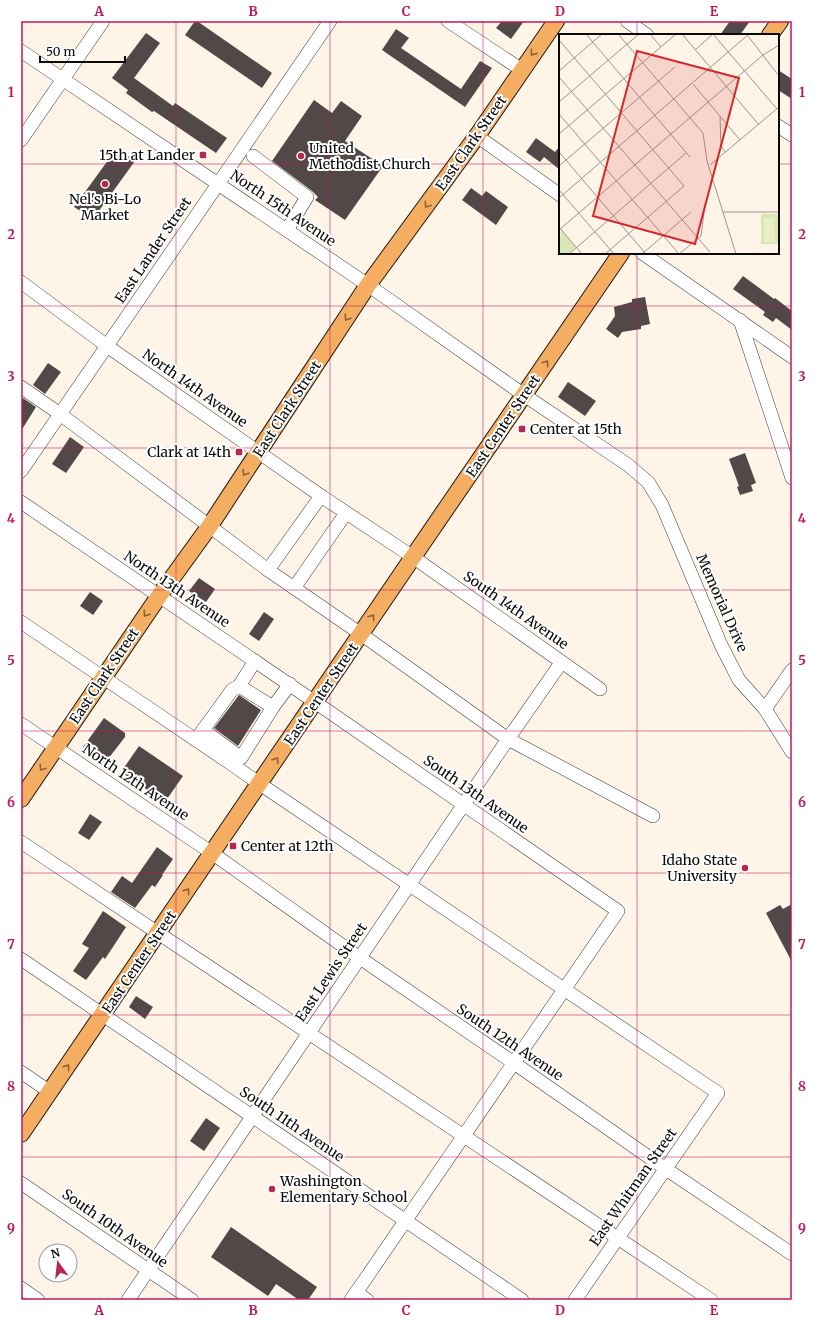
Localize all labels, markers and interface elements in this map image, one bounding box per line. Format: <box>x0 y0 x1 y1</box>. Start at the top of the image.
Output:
text: A <box>93 3 104 20</box>
text: B <box>248 3 258 20</box>
text: C <box>402 3 411 20</box>
text: D <box>555 3 565 20</box>
text: E <box>710 3 719 20</box>
inset map <box>559 34 779 254</box>
scale bar <box>40 38 125 64</box>
text: 50 m <box>46 44 75 59</box>
one-way arrow <box>531 49 538 56</box>
text: 1 <box>8 84 14 101</box>
text: 1 <box>799 84 805 101</box>
street label: East Clark Street <box>432 92 511 194</box>
place label: United Methodist Church <box>309 139 431 173</box>
place label: 15th at Lander <box>99 146 195 164</box>
marker: 15th at Lander <box>198 150 208 160</box>
marker: United Methodist Church <box>296 151 306 161</box>
street label: North 15th Avenue <box>227 166 339 250</box>
marker: Nel's Bi-Lo Market <box>100 179 110 189</box>
place label: Nel's Bi-Lo Market <box>69 190 141 224</box>
street label: East Lander Street <box>111 193 195 306</box>
one-way arrow <box>424 201 431 208</box>
text: 2 <box>7 226 15 243</box>
text: 2 <box>798 226 806 243</box>
one-way arrow <box>344 314 352 321</box>
street label: North 14th Avenue <box>139 345 251 431</box>
street label: East Clark Street <box>249 357 325 461</box>
one-way arrow <box>541 360 549 367</box>
text: 3 <box>7 368 15 385</box>
text: 3 <box>798 368 806 385</box>
street label: East Center Street <box>462 371 544 481</box>
place label: Center at 15th <box>530 420 622 438</box>
marker: Center at 15th <box>517 424 527 434</box>
place label: Clark at 14th <box>147 443 231 461</box>
marker: Clark at 14th <box>234 447 244 457</box>
one-way arrow <box>243 469 250 476</box>
text: 4 <box>7 510 16 527</box>
text: 4 <box>798 510 807 527</box>
street label: North 13th Avenue <box>121 547 233 631</box>
street label: Memorial Drive <box>692 551 752 655</box>
street label: South 14th Avenue <box>460 567 572 653</box>
one-way arrow <box>143 610 151 617</box>
one-way arrow <box>367 615 374 622</box>
street label: East Clark Street <box>65 624 143 727</box>
street label: East Center Street <box>280 639 362 749</box>
text: 5 <box>7 652 15 669</box>
text: 5 <box>798 652 806 669</box>
street label: North 12th Avenue <box>79 740 193 824</box>
street label: South 13th Avenue <box>420 751 532 837</box>
one-way arrow <box>271 757 279 764</box>
one-way arrow <box>39 764 47 771</box>
text: 6 <box>7 794 15 811</box>
text: 6 <box>798 794 806 811</box>
place label: Center at 12th <box>241 837 334 855</box>
marker: Center at 12th <box>228 841 238 851</box>
place label: Idaho State University <box>662 851 738 885</box>
marker: Idaho State University <box>740 863 750 873</box>
one-way arrow <box>182 888 189 895</box>
street label: East Center Street <box>98 907 180 1017</box>
street label: East Lewis Street <box>291 919 371 1025</box>
text: 7 <box>7 936 15 953</box>
text: 7 <box>798 936 806 953</box>
street label: South 12th Avenue <box>453 1000 567 1084</box>
one-way arrow <box>62 1065 69 1072</box>
text: 8 <box>7 1078 15 1095</box>
text: 8 <box>798 1078 806 1095</box>
street label: South 11th Avenue <box>236 1082 348 1166</box>
street label: East Whitman Street <box>585 1124 681 1250</box>
place label: Washington Elementary School <box>279 1172 408 1206</box>
marker: Washington Elementary School <box>267 1184 277 1194</box>
street label: South 10th Avenue <box>59 1185 171 1271</box>
text: 9 <box>7 1220 15 1237</box>
text: 9 <box>798 1220 806 1237</box>
north arrow <box>38 1243 78 1283</box>
text: N <box>49 1245 62 1261</box>
text: A <box>93 1302 104 1319</box>
text: B <box>248 1302 258 1319</box>
text: C <box>402 1302 411 1319</box>
text: D <box>555 1302 565 1319</box>
text: E <box>710 1302 719 1319</box>

